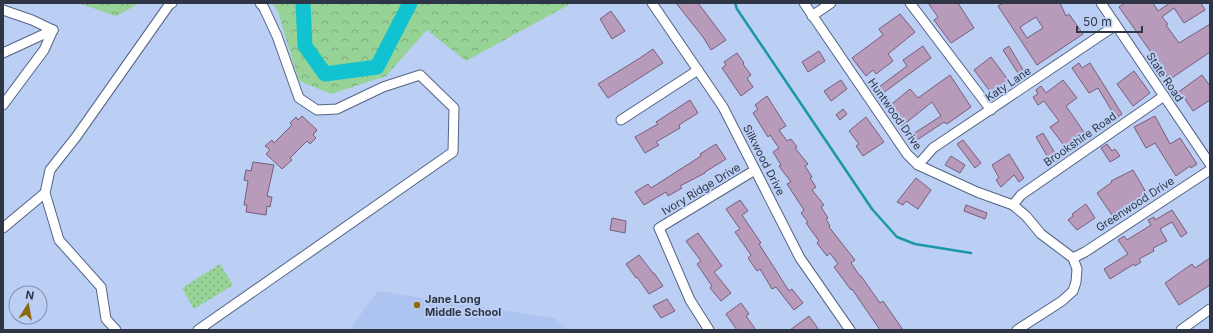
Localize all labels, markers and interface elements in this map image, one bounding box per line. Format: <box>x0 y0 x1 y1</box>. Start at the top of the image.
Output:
scale bar <box>1077 8 1142 34</box>
text: 50 m <box>1083 14 1112 29</box>
street label: State Road <box>1143 50 1187 104</box>
street label: Katy Lane <box>983 64 1033 104</box>
street label: Huntwood Drive <box>865 76 925 152</box>
street label: Brookshire Road <box>1041 109 1119 169</box>
street label: Silkwood Drive <box>740 122 788 198</box>
street label: Ivory Ridge Drive <box>659 160 743 218</box>
street label: Greenwood Drive <box>1093 173 1177 235</box>
north arrow <box>8 285 48 325</box>
text: N <box>24 288 35 303</box>
place label: Jane Long Middle School <box>425 292 501 319</box>
marker: Jane Long Middle School <box>412 300 422 310</box>

